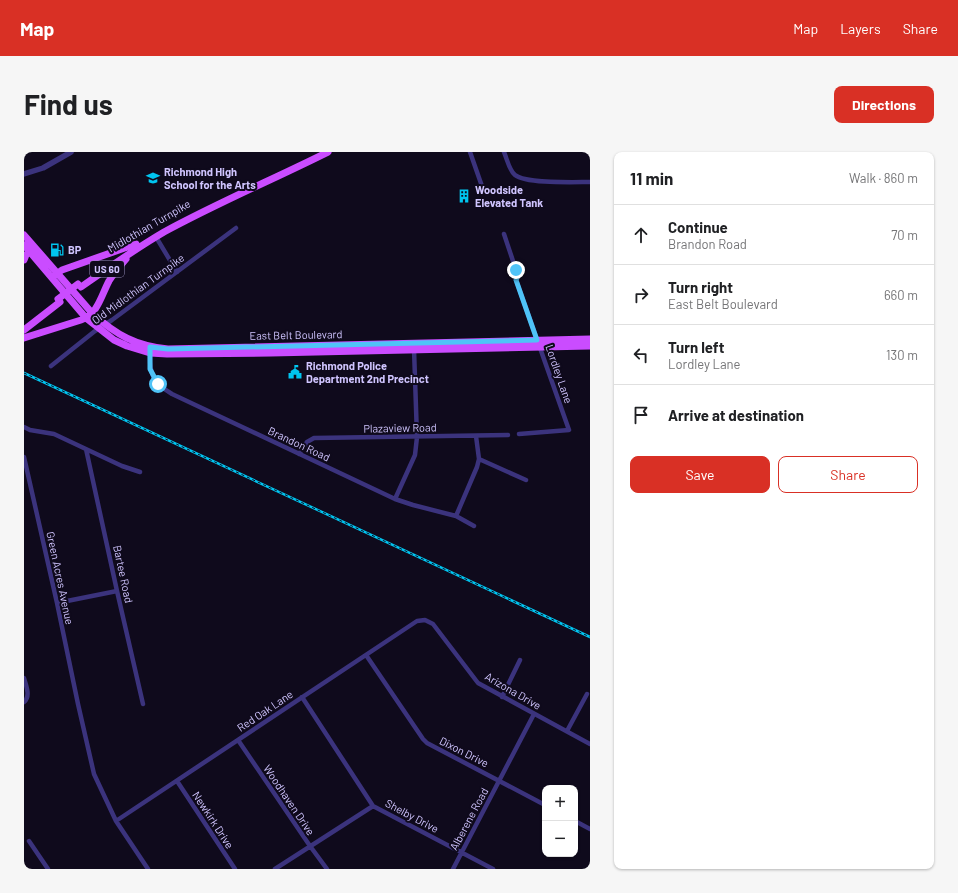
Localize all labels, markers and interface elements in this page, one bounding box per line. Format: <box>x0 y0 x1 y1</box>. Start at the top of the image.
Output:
text: Map <box>20 17 54 40</box>
text: Map <box>793 20 818 37</box>
text: Layers <box>840 20 881 37</box>
text: Share <box>903 20 938 37</box>
button: Directions <box>834 86 934 123</box>
text: Find us <box>24 87 113 121</box>
place label: Richmond High School for the Arts <box>164 165 256 191</box>
text: 11 min <box>630 168 673 188</box>
school or university icon: Richmond High School for the Arts <box>145 170 161 186</box>
text: Walk · 860 m <box>849 170 918 186</box>
place label: Woodside Elevated Tank <box>475 183 543 209</box>
building icon: Woodside Elevated Tank <box>456 188 472 204</box>
street label: Midlothian Turnpike <box>105 197 193 255</box>
text: Continue <box>668 218 728 236</box>
icon: ahead <box>630 224 652 246</box>
text: 70 m <box>891 227 918 243</box>
text: Brandon Road <box>668 236 747 252</box>
fuel station icon: BP <box>49 242 65 258</box>
place label: BP <box>68 243 82 256</box>
street label: Old Midlothian Turnpike <box>89 251 186 326</box>
road number: US 60 <box>90 261 124 277</box>
route end <box>507 261 525 279</box>
text: Turn right <box>668 278 733 296</box>
icon: right <box>630 284 652 306</box>
text: 660 m <box>884 287 918 303</box>
text: East Belt Boulevard <box>668 296 778 312</box>
street label: East Belt Boulevard <box>249 327 343 342</box>
text: Turn left <box>668 338 724 356</box>
street label: Lordley Lane <box>543 343 576 405</box>
icon: left <box>630 344 652 366</box>
text: 130 m <box>886 347 918 363</box>
text: Lordley Lane <box>668 356 740 372</box>
place label: Richmond Police Department 2nd Precinct <box>306 359 429 385</box>
public building icon: Richmond Police Department 2nd Precinct <box>287 364 303 380</box>
route start <box>149 375 167 393</box>
icon: arrive <box>630 404 652 426</box>
text: Arrive at destination <box>668 406 804 424</box>
street label: Plazaview Road <box>363 420 437 435</box>
street label: Brandon Road <box>266 424 332 464</box>
button: Save <box>630 456 770 493</box>
button: Share <box>778 456 918 493</box>
street label: Green Acres Avenue <box>44 530 77 626</box>
street label: Bartee Road <box>111 544 136 604</box>
street label: Arizona Drive <box>483 669 544 712</box>
street label: Red Oak Lane <box>234 687 295 734</box>
street label: Dixon Drive <box>438 734 491 769</box>
street label: Woodhaven Drive <box>261 762 318 838</box>
street label: Alberene Road <box>447 785 491 852</box>
map controls <box>542 785 578 857</box>
button: + <box>542 785 578 821</box>
street label: Newkirk Drive <box>190 789 237 851</box>
street label: Shelby Drive <box>383 796 441 835</box>
button: − <box>542 821 578 857</box>

